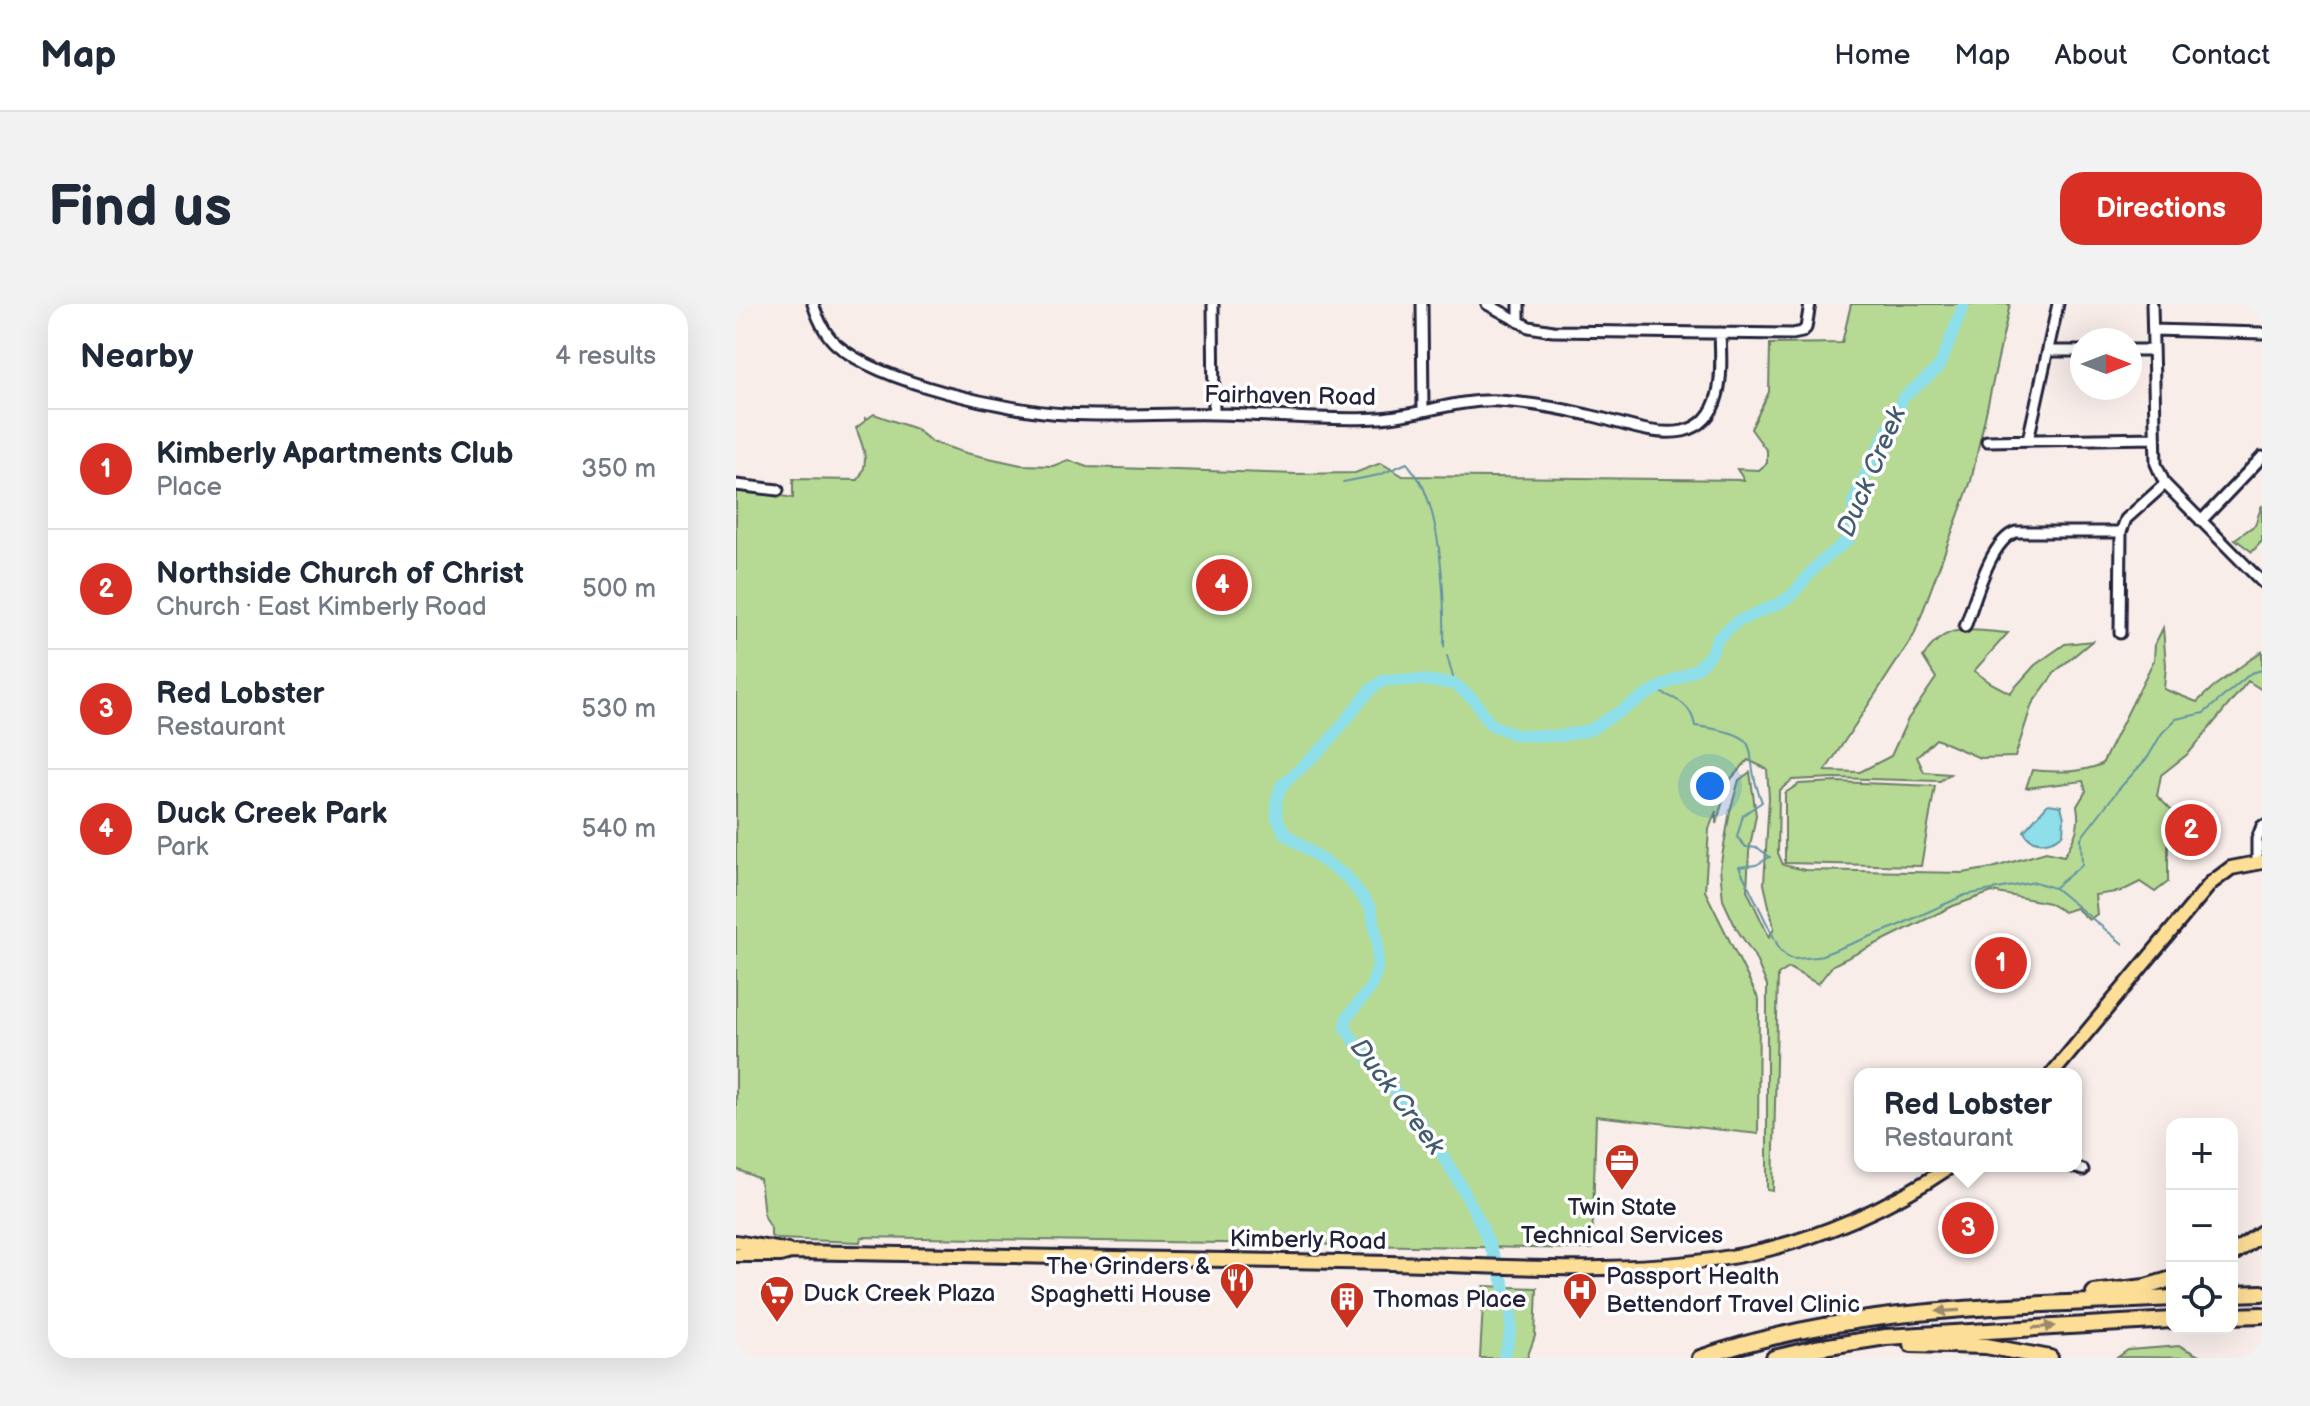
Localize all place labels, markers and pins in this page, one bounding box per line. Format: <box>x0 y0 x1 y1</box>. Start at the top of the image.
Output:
pin: 4 <box>1196 555 1248 615</box>
pin: 2 <box>2165 800 2217 860</box>
pin: 1 <box>1975 933 2027 993</box>
office icon: Twin State Technical Services <box>1603 1142 1641 1192</box>
place label: Twin State Technical Services <box>1521 1193 1723 1250</box>
pin: 3 <box>1942 1198 1994 1258</box>
place label: The Grinders & Spaghetti House <box>1030 1252 1211 1309</box>
restaurant icon: The Grinders & Spaghetti House <box>1218 1261 1256 1311</box>
place label: Passport Health Bettendorf Travel Clinic <box>1606 1262 1860 1319</box>
hospital icon: Passport Health Bettendorf Travel Clinic <box>1561 1271 1599 1321</box>
supermarket icon: Duck Creek Plaza <box>758 1274 796 1324</box>
place label: Duck Creek Plaza <box>803 1279 995 1308</box>
building icon: Thomas Place <box>1328 1280 1366 1330</box>
place label: Thomas Place <box>1373 1285 1526 1314</box>

